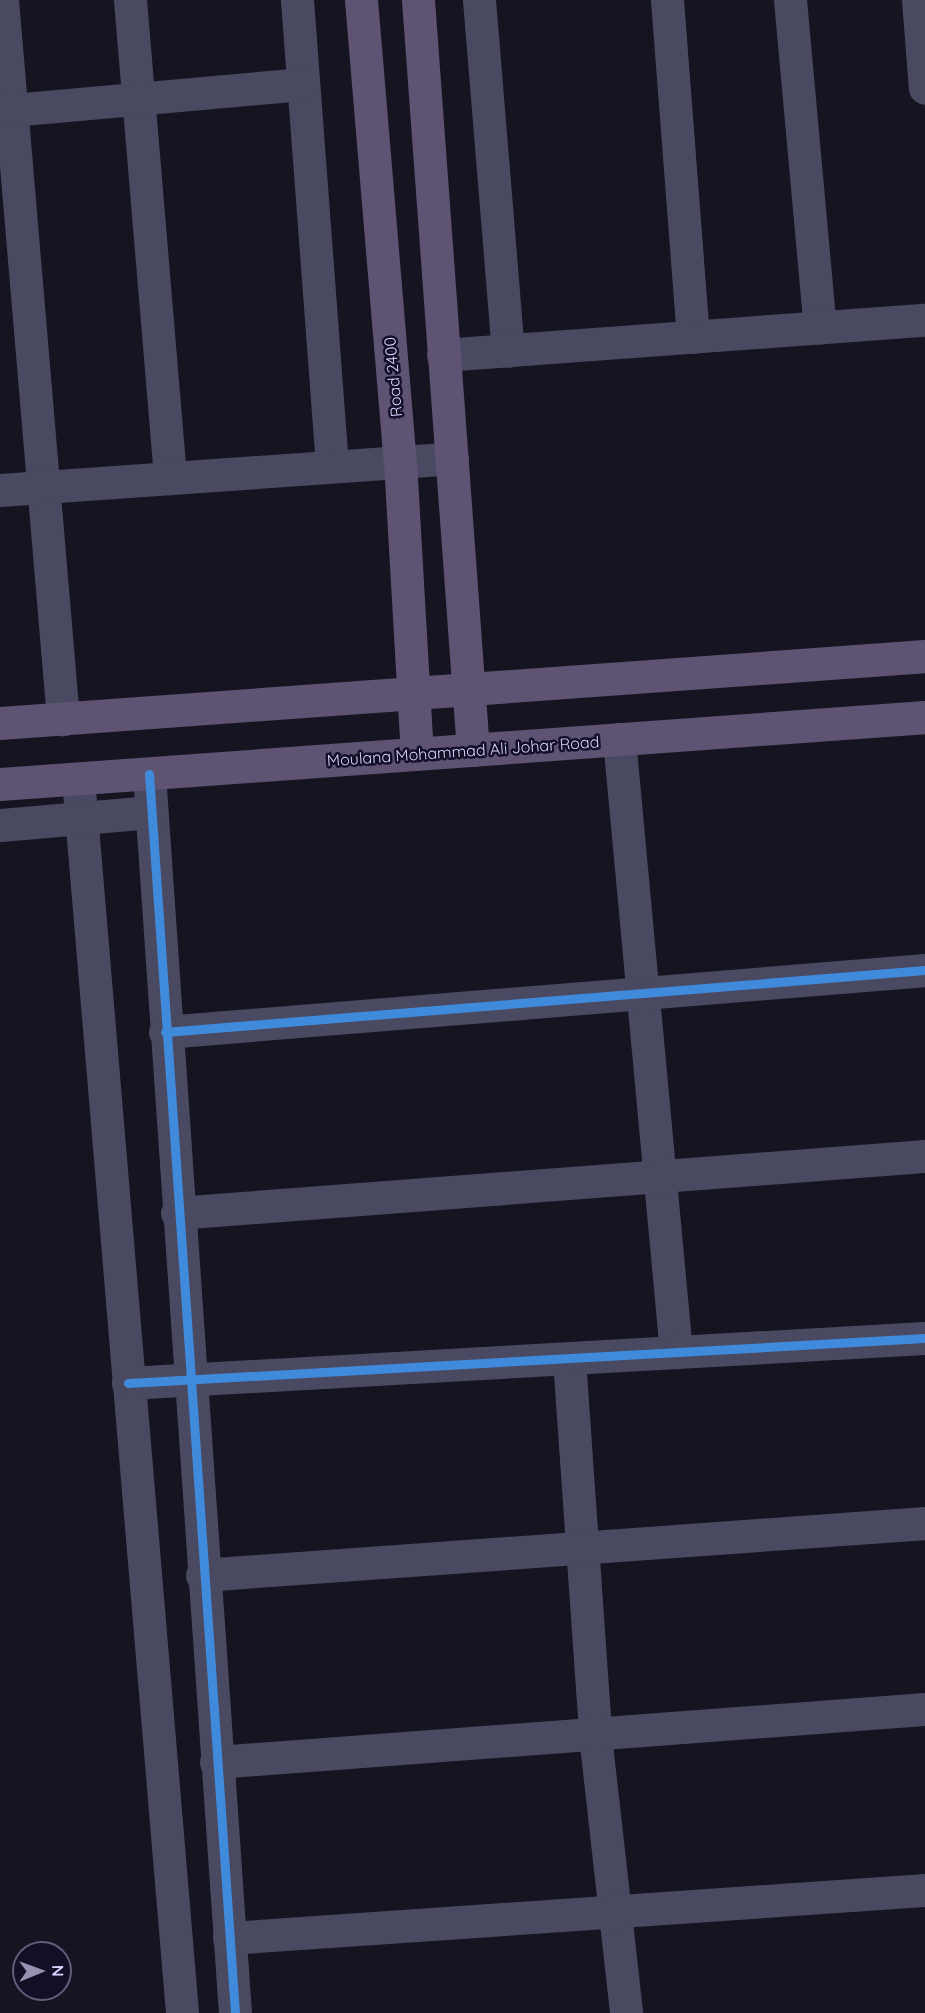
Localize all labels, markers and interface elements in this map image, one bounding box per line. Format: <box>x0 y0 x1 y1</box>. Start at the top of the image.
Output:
street label: Road 2400 <box>380 336 406 418</box>
street label: Moulana Mohammad Ali Johar Road <box>326 732 600 770</box>
north arrow <box>12 1941 72 2001</box>
text: N <box>48 1965 68 1977</box>

